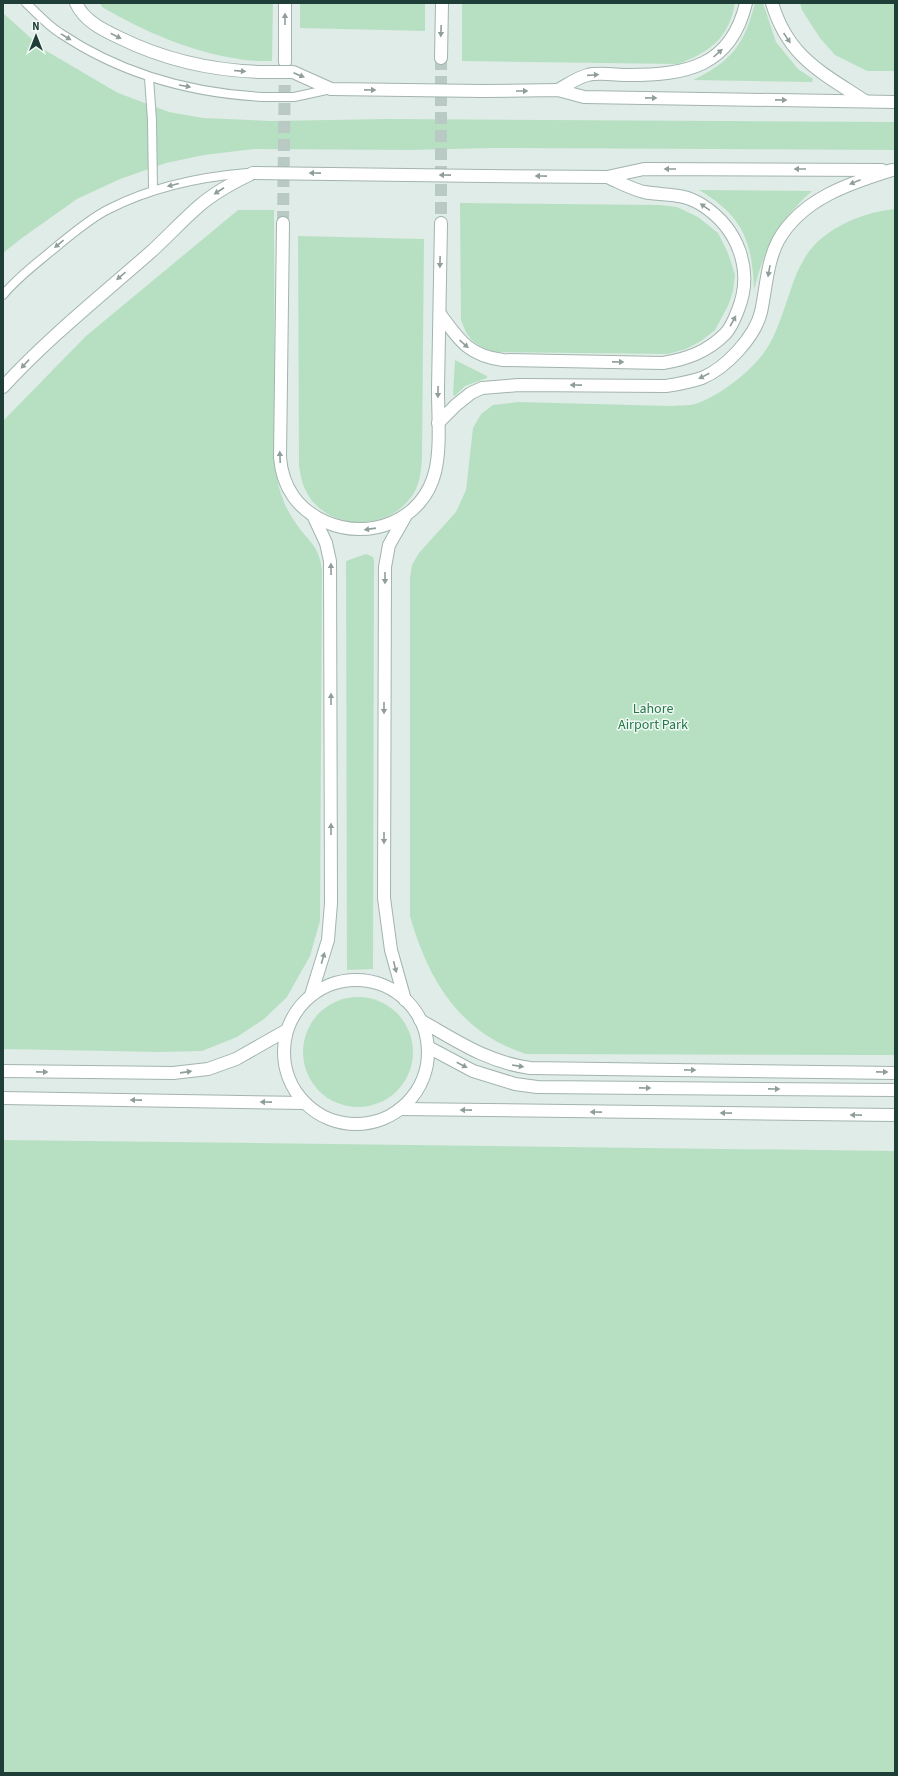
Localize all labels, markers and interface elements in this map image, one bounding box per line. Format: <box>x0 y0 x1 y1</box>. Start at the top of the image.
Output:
one-way arrow <box>282 12 288 25</box>
north arrow <box>16 16 56 56</box>
text: N <box>32 19 40 34</box>
one-way arrow <box>438 25 445 37</box>
one-way arrow <box>61 33 71 41</box>
one-way arrow <box>110 33 122 39</box>
one-way arrow <box>783 33 791 44</box>
one-way arrow <box>713 48 723 58</box>
one-way arrow <box>234 67 246 74</box>
one-way arrow <box>587 71 599 78</box>
one-way arrow <box>293 72 304 78</box>
one-way arrow <box>179 84 191 90</box>
one-way arrow <box>364 87 377 93</box>
one-way arrow <box>516 88 529 94</box>
one-way arrow <box>645 95 658 101</box>
one-way arrow <box>775 97 788 103</box>
one-way arrow <box>663 166 676 172</box>
one-way arrow <box>793 166 806 172</box>
one-way arrow <box>309 170 321 177</box>
one-way arrow <box>438 172 451 178</box>
one-way arrow <box>534 173 547 179</box>
one-way arrow <box>849 180 861 186</box>
one-way arrow <box>167 182 179 188</box>
one-way arrow <box>213 188 225 195</box>
one-way arrow <box>700 203 711 211</box>
one-way arrow <box>54 240 65 249</box>
one-way arrow <box>437 256 443 269</box>
one-way arrow <box>766 265 772 277</box>
one-way arrow <box>116 272 126 281</box>
one-way arrow <box>729 316 736 327</box>
one-way arrow <box>459 339 469 349</box>
one-way arrow <box>20 358 29 369</box>
one-way arrow <box>612 359 625 365</box>
one-way arrow <box>698 373 710 379</box>
one-way arrow <box>569 382 582 388</box>
one-way arrow <box>435 386 442 398</box>
one-way arrow <box>277 450 283 463</box>
one-way arrow <box>364 526 376 532</box>
one-way arrow <box>327 563 334 575</box>
one-way arrow <box>382 572 388 585</box>
one-way arrow <box>328 692 334 705</box>
park label: Lahore Airport Park <box>618 699 688 735</box>
one-way arrow <box>381 702 387 715</box>
one-way arrow <box>328 822 334 835</box>
one-way arrow <box>381 832 387 845</box>
one-way arrow <box>320 952 326 964</box>
one-way arrow <box>392 961 398 973</box>
one-way arrow <box>456 1062 468 1068</box>
one-way arrow <box>512 1063 525 1069</box>
one-way arrow <box>684 1067 697 1073</box>
one-way arrow <box>36 1068 48 1075</box>
one-way arrow <box>180 1069 192 1075</box>
one-way arrow <box>876 1069 889 1075</box>
one-way arrow <box>639 1085 652 1091</box>
one-way arrow <box>768 1086 781 1092</box>
one-way arrow <box>129 1097 142 1103</box>
one-way arrow <box>259 1099 272 1105</box>
one-way arrow <box>459 1107 472 1113</box>
one-way arrow <box>590 1108 602 1115</box>
one-way arrow <box>719 1110 732 1116</box>
one-way arrow <box>849 1112 862 1118</box>

